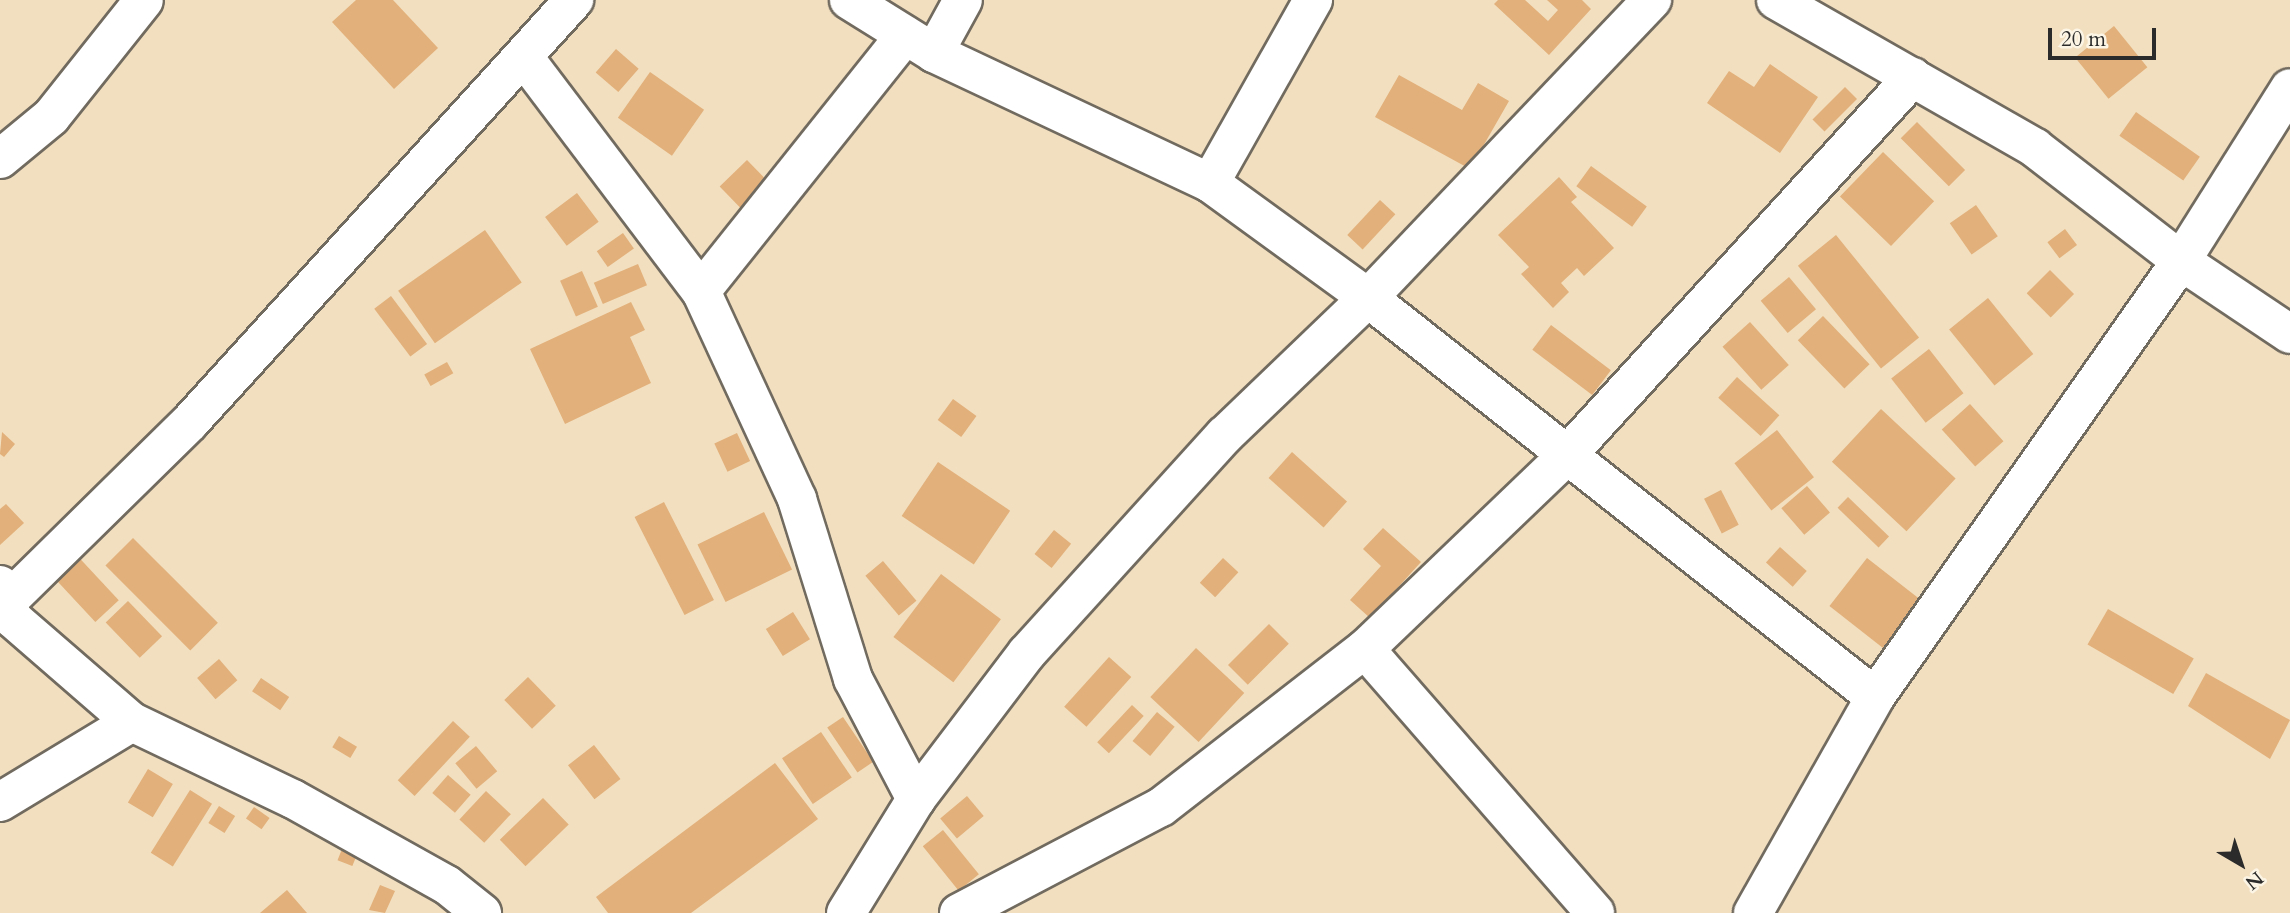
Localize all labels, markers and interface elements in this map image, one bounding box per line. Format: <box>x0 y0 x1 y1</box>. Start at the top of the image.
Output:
scale bar <box>2052 14 2160 58</box>
text: 20 m <box>2061 25 2106 54</box>
north arrow <box>2206 829 2276 899</box>
text: N <box>2240 865 2269 896</box>

